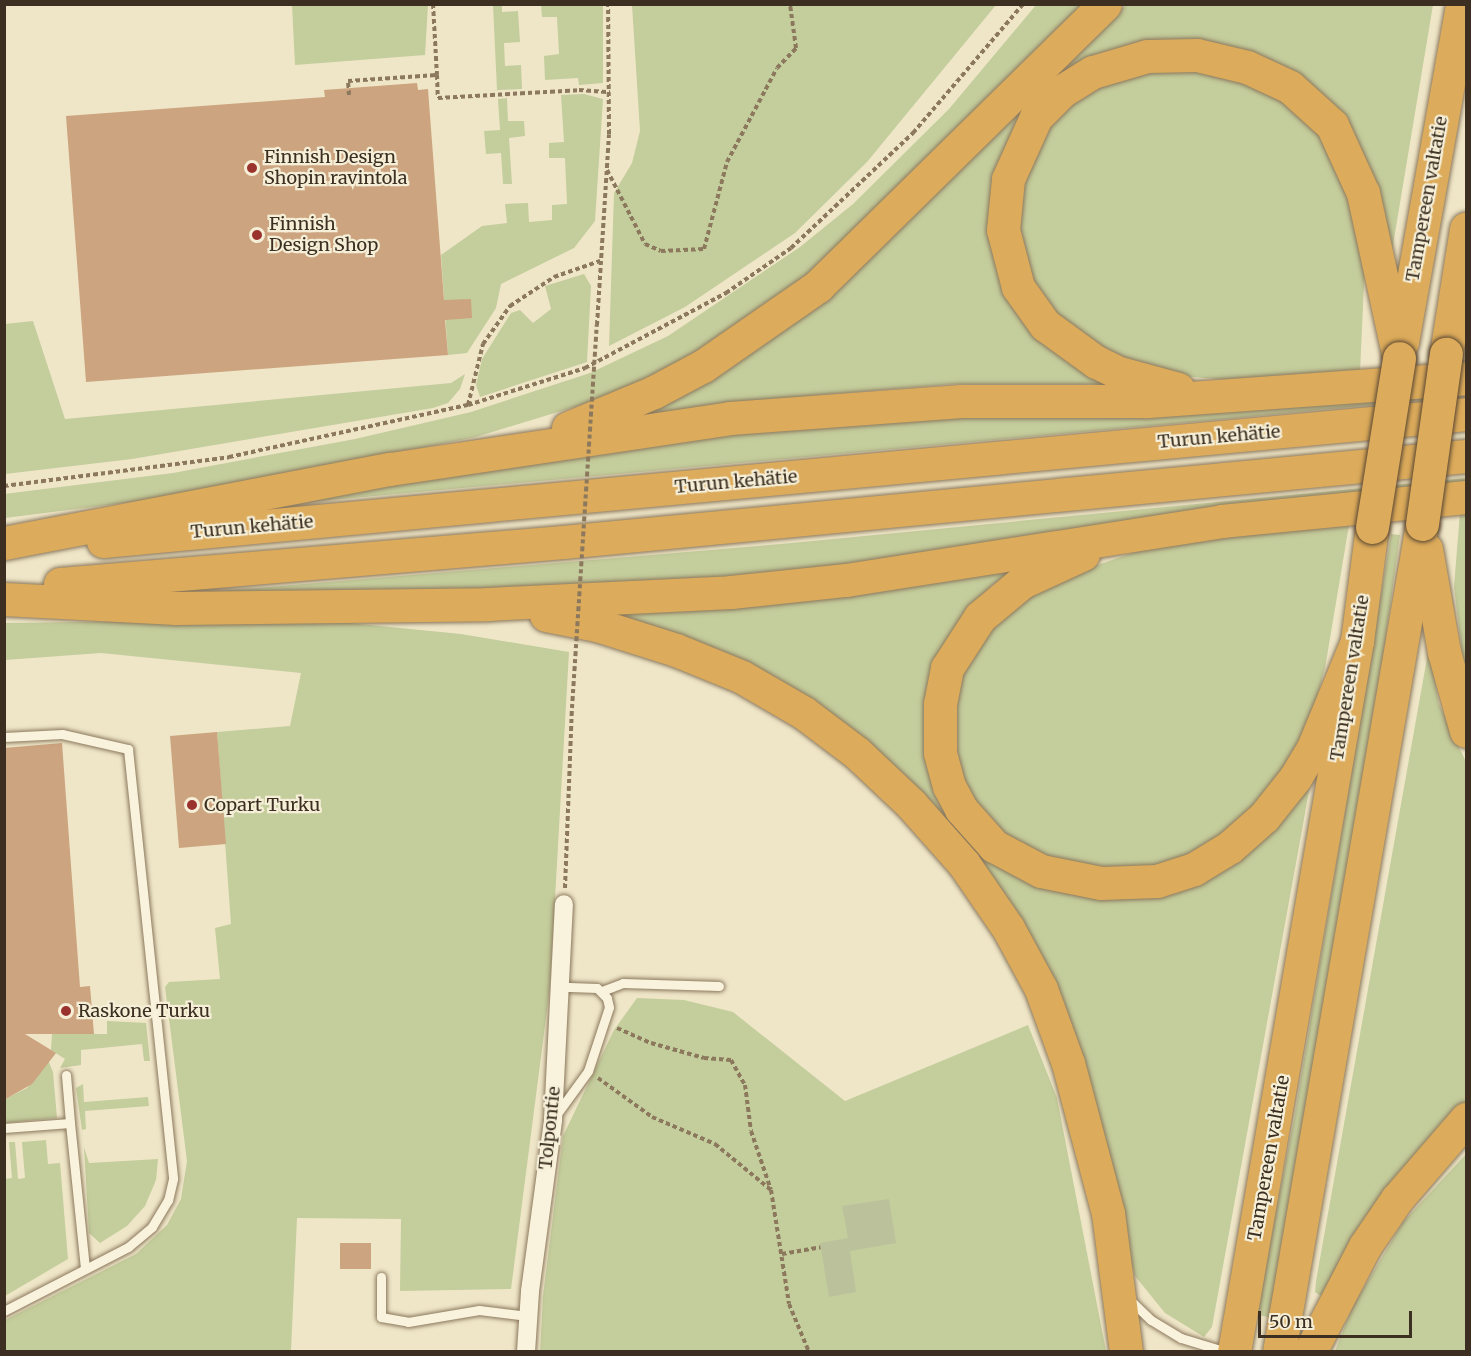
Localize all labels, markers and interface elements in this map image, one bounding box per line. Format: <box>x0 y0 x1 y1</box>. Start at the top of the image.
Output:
street label: Tampereen valtatie <box>1402 115 1452 283</box>
place label: Finnish Design Shopin ravintola <box>264 147 407 190</box>
marker: Finnish Design Shopin ravintola <box>245 161 259 175</box>
place label: Finnish Design Shop <box>269 214 378 256</box>
marker: Finnish Design Shop <box>250 228 264 242</box>
street label: Turun kehätie <box>1157 421 1281 453</box>
street label: Turun kehätie <box>674 466 798 498</box>
street label: Turun kehätie <box>190 511 314 543</box>
street label: Tampereen valtatie <box>1326 594 1374 762</box>
place label: Copart Turku <box>204 794 320 816</box>
marker: Copart Turku <box>185 798 199 812</box>
place label: Raskone Turku <box>78 1000 210 1022</box>
marker: Raskone Turku <box>59 1004 73 1018</box>
street label: Tampereen valtatie <box>1244 1074 1294 1242</box>
street label: Tolpontie <box>535 1085 565 1171</box>
scale bar <box>1261 1299 1416 1337</box>
text: 50 m <box>1269 1310 1313 1333</box>

